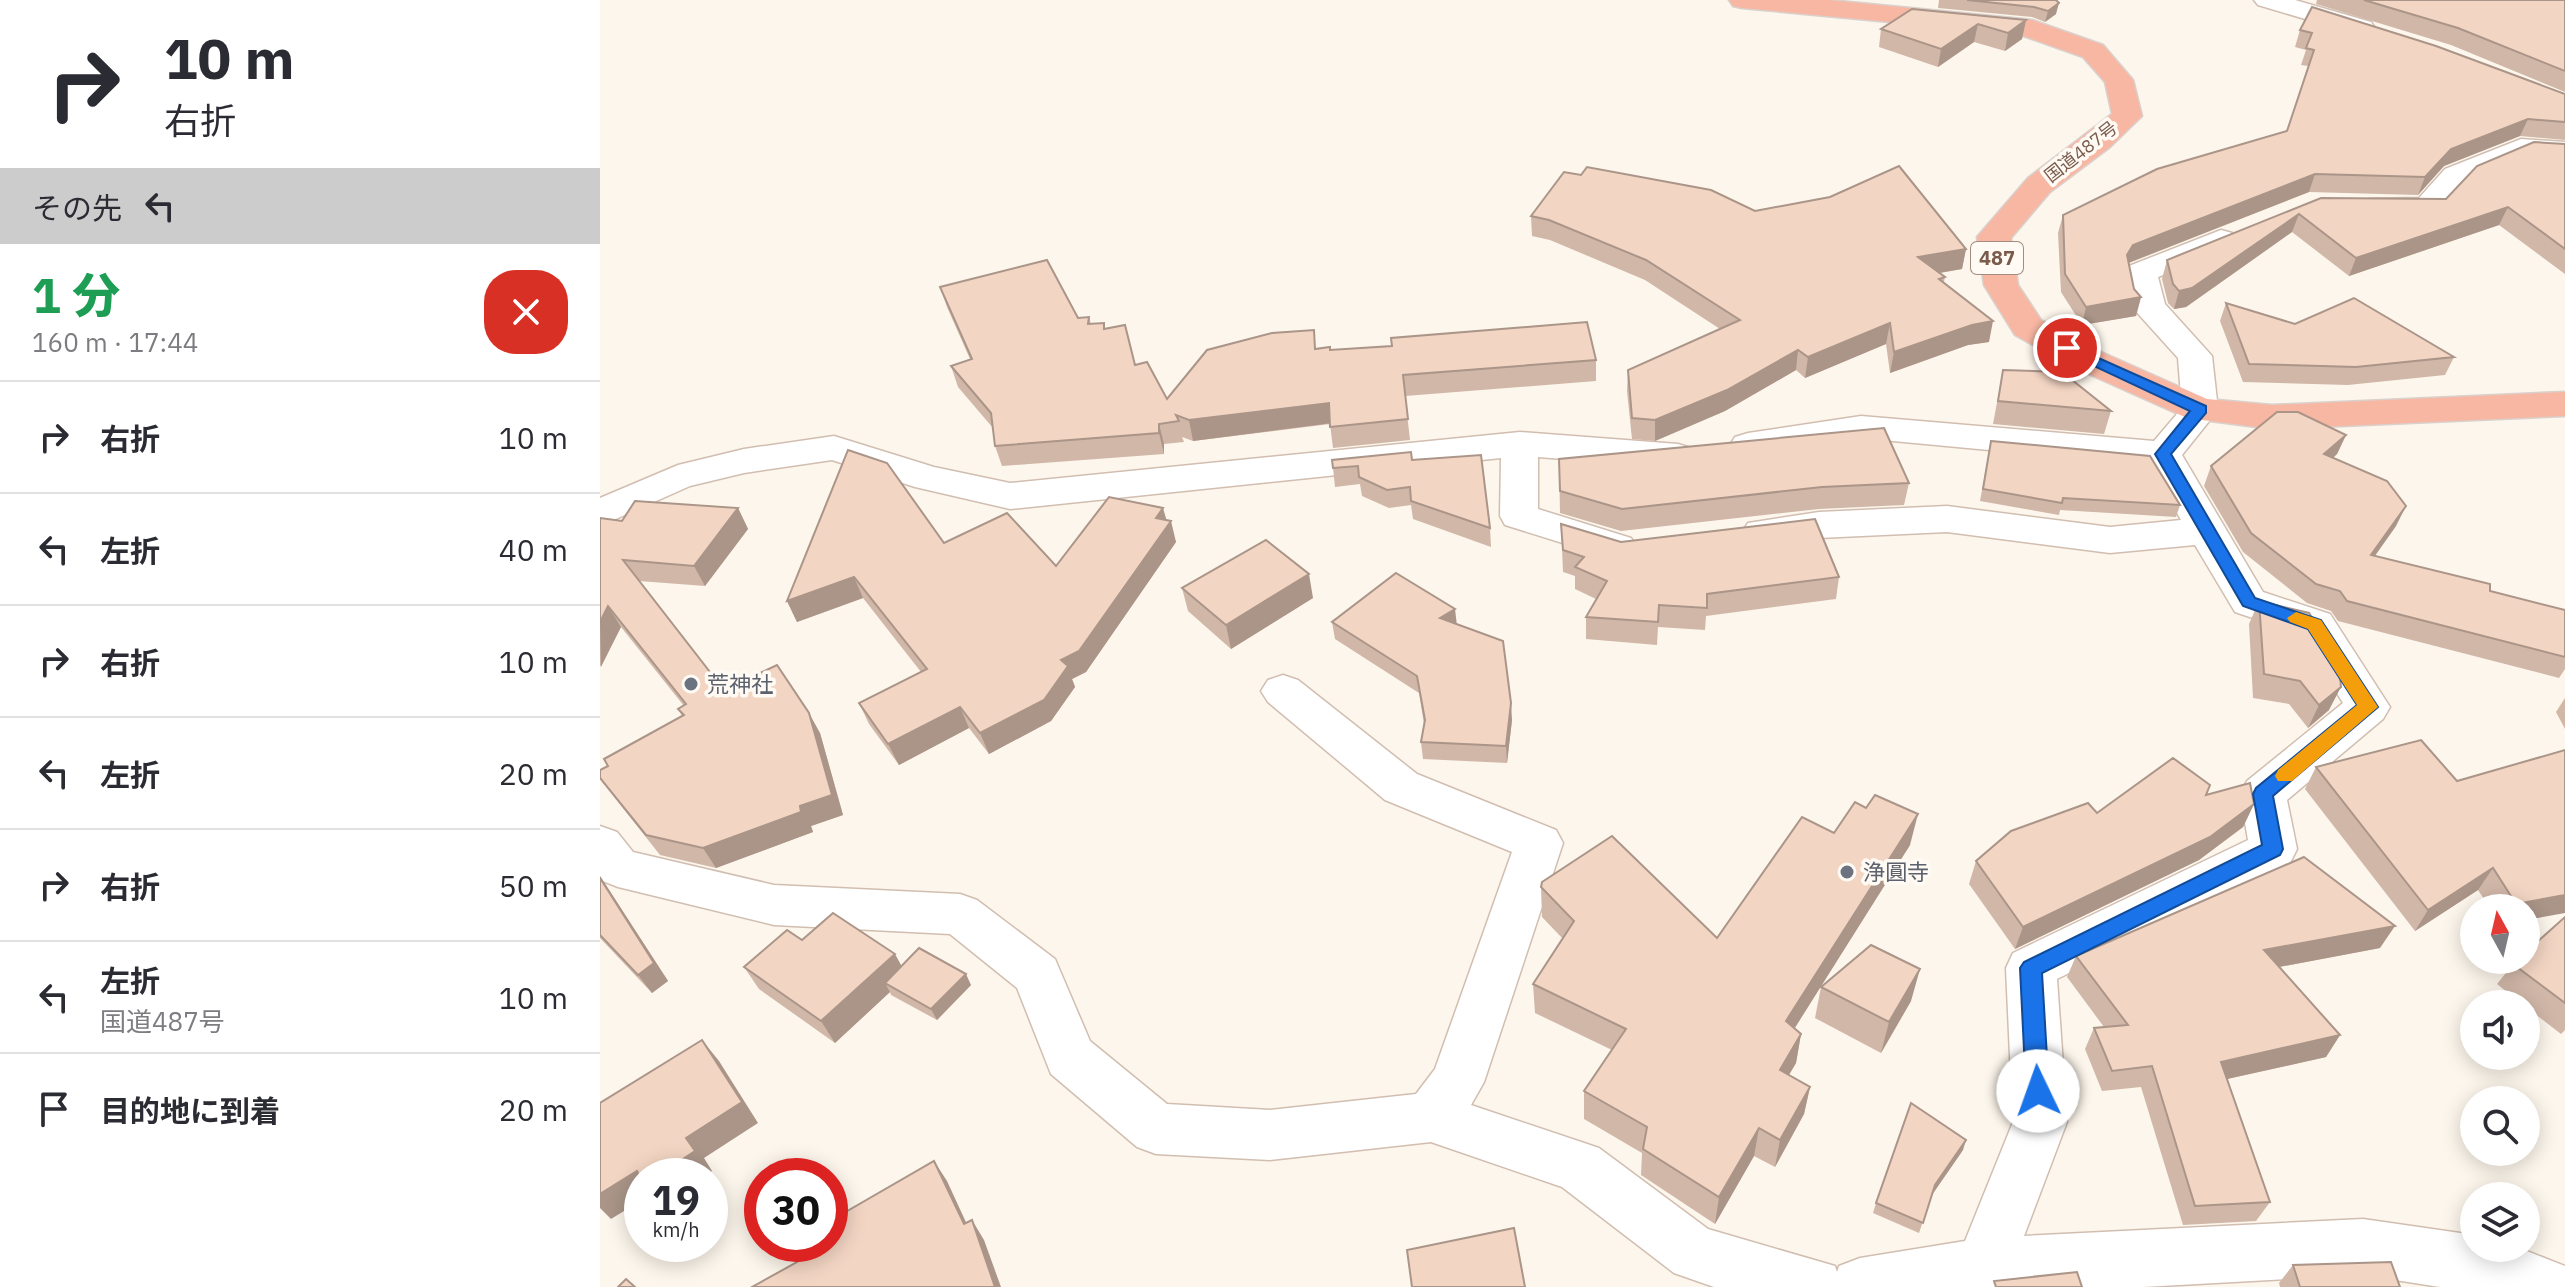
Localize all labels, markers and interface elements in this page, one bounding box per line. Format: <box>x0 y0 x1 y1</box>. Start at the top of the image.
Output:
text: 10 m <box>164 22 294 94</box>
icon: right <box>32 32 136 136</box>
text: 右折 <box>164 97 236 144</box>
street label: 国道487号 <box>2040 116 2122 187</box>
icon: left <box>138 184 182 228</box>
text: その先 <box>32 188 122 227</box>
road number: 487 <box>1971 242 2023 274</box>
text: 1 分 <box>32 264 120 326</box>
button: close <box>484 270 568 354</box>
pin <box>2033 314 2101 382</box>
text: 160 m · 17:44 <box>32 325 198 359</box>
icon: arrive <box>2045 326 2089 370</box>
icon: right <box>32 415 76 459</box>
text: 10 m <box>499 418 568 457</box>
text: 右折 <box>100 419 160 458</box>
icon: left <box>32 527 76 571</box>
text: 40 m <box>499 530 568 569</box>
text: 左折 <box>100 531 160 570</box>
icon: right <box>32 639 76 683</box>
text: 10 m <box>499 642 568 681</box>
text: 右折 <box>100 643 160 682</box>
place label: 荒神社 <box>707 669 773 698</box>
marker: 荒神社 <box>682 675 700 693</box>
icon: left <box>32 751 76 795</box>
text: 20 m <box>499 754 568 793</box>
text: 左折 <box>100 755 160 794</box>
place label: 浄圓寺 <box>1863 857 1929 886</box>
icon: right <box>32 863 76 907</box>
marker: 浄圓寺 <box>1838 863 1856 881</box>
text: 50 m <box>499 866 568 905</box>
text: 右折 <box>100 867 160 906</box>
north arrow <box>2460 894 2540 974</box>
map controls <box>2460 894 2540 1262</box>
text: 左折 <box>100 961 160 1000</box>
icon: left <box>32 975 76 1019</box>
text: 10 m <box>499 978 568 1017</box>
button: sound <box>2460 990 2540 1070</box>
text: 国道487号 <box>100 1004 225 1038</box>
position arrow <box>1996 1049 2080 1133</box>
button: search <box>2460 1086 2540 1166</box>
icon: arrive <box>32 1087 76 1131</box>
text: 20 m <box>499 1090 568 1129</box>
text: 目的地に到着 <box>100 1091 280 1130</box>
speed limit sign: 30 <box>744 1158 848 1262</box>
text: 19 <box>652 1174 700 1226</box>
button: layers <box>2460 1182 2540 1262</box>
text: km/h <box>652 1216 700 1243</box>

